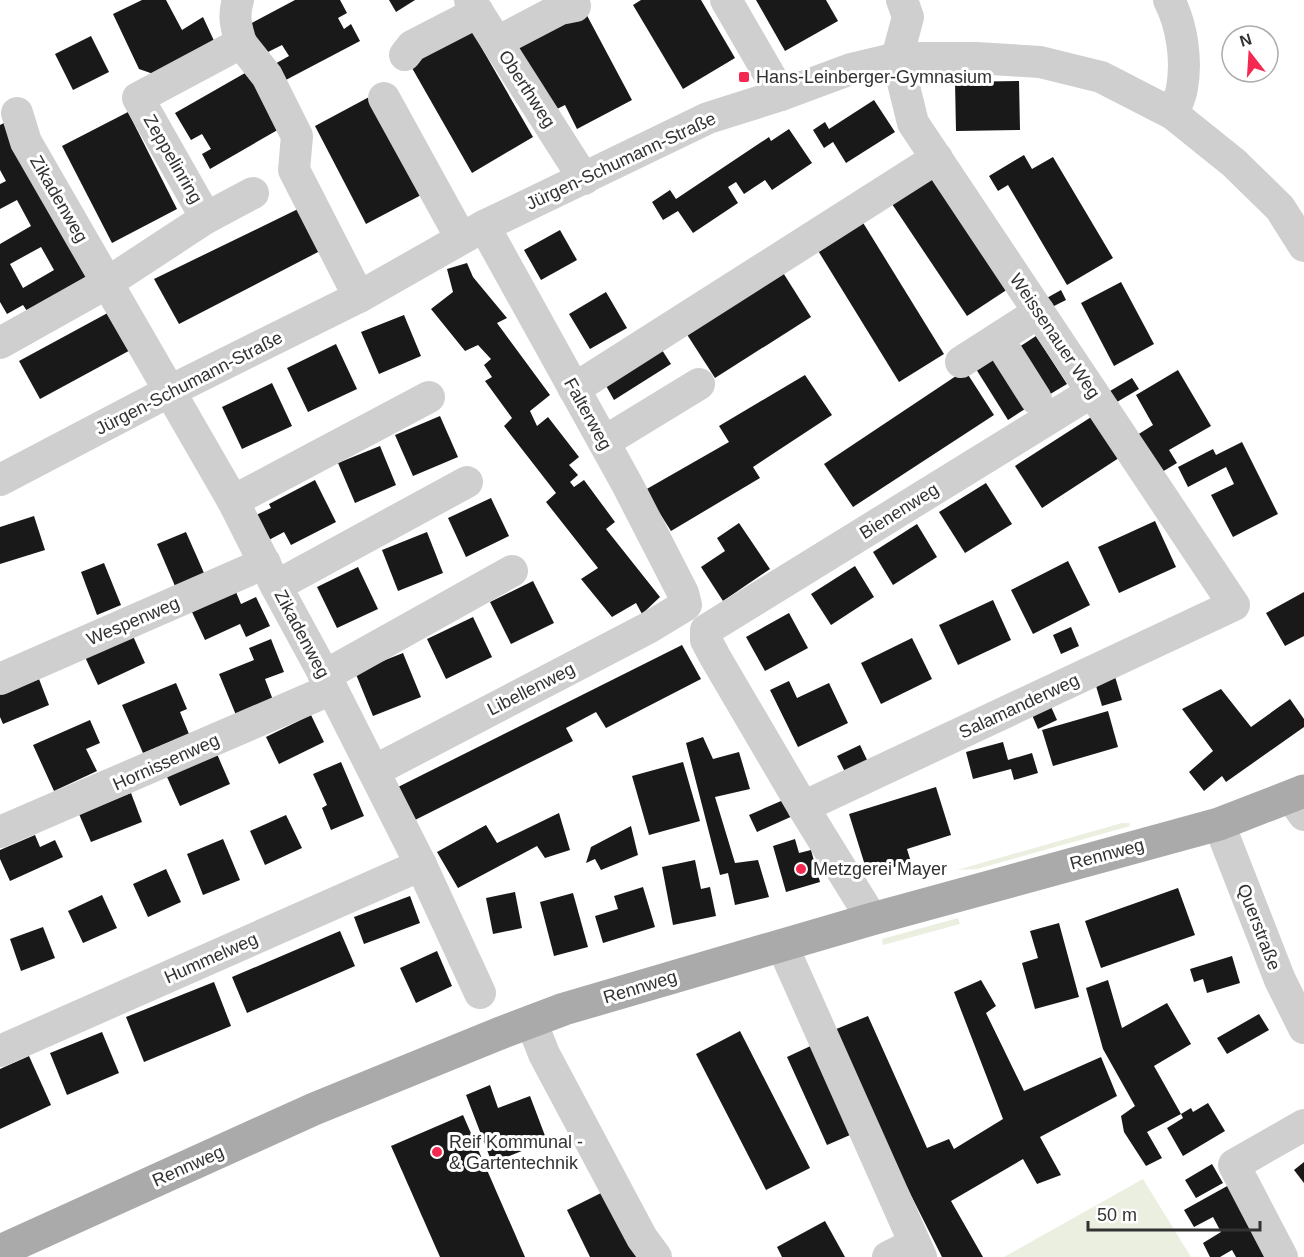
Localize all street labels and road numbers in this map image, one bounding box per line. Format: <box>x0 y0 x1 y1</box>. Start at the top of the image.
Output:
street label: Oberthweg <box>495 47 559 131</box>
street label: Jürgen-Schumann-Straße <box>523 108 719 214</box>
street label: Zeppelinring <box>140 111 206 207</box>
street label: Zikadenweg <box>26 152 92 246</box>
street label: Weissenauer Weg <box>1006 270 1104 402</box>
street label: Jürgen-Schumann-Straße <box>92 327 286 439</box>
street label: Falterweg <box>560 375 616 453</box>
street label: Bienenweg <box>856 479 942 543</box>
street label: Zikadenweg <box>270 586 334 682</box>
street label: Wespenweg <box>84 593 182 649</box>
street label: Libellenweg <box>484 659 578 719</box>
street label: Salamanderweg <box>956 669 1082 743</box>
street label: Hornissenweg <box>110 730 222 794</box>
street label: Rennweg <box>1068 834 1146 874</box>
street label: Querstraße <box>1233 881 1285 973</box>
street label: Hummelweg <box>161 929 261 987</box>
street label: Rennweg <box>601 966 679 1008</box>
street label: Rennweg <box>149 1141 227 1191</box>

